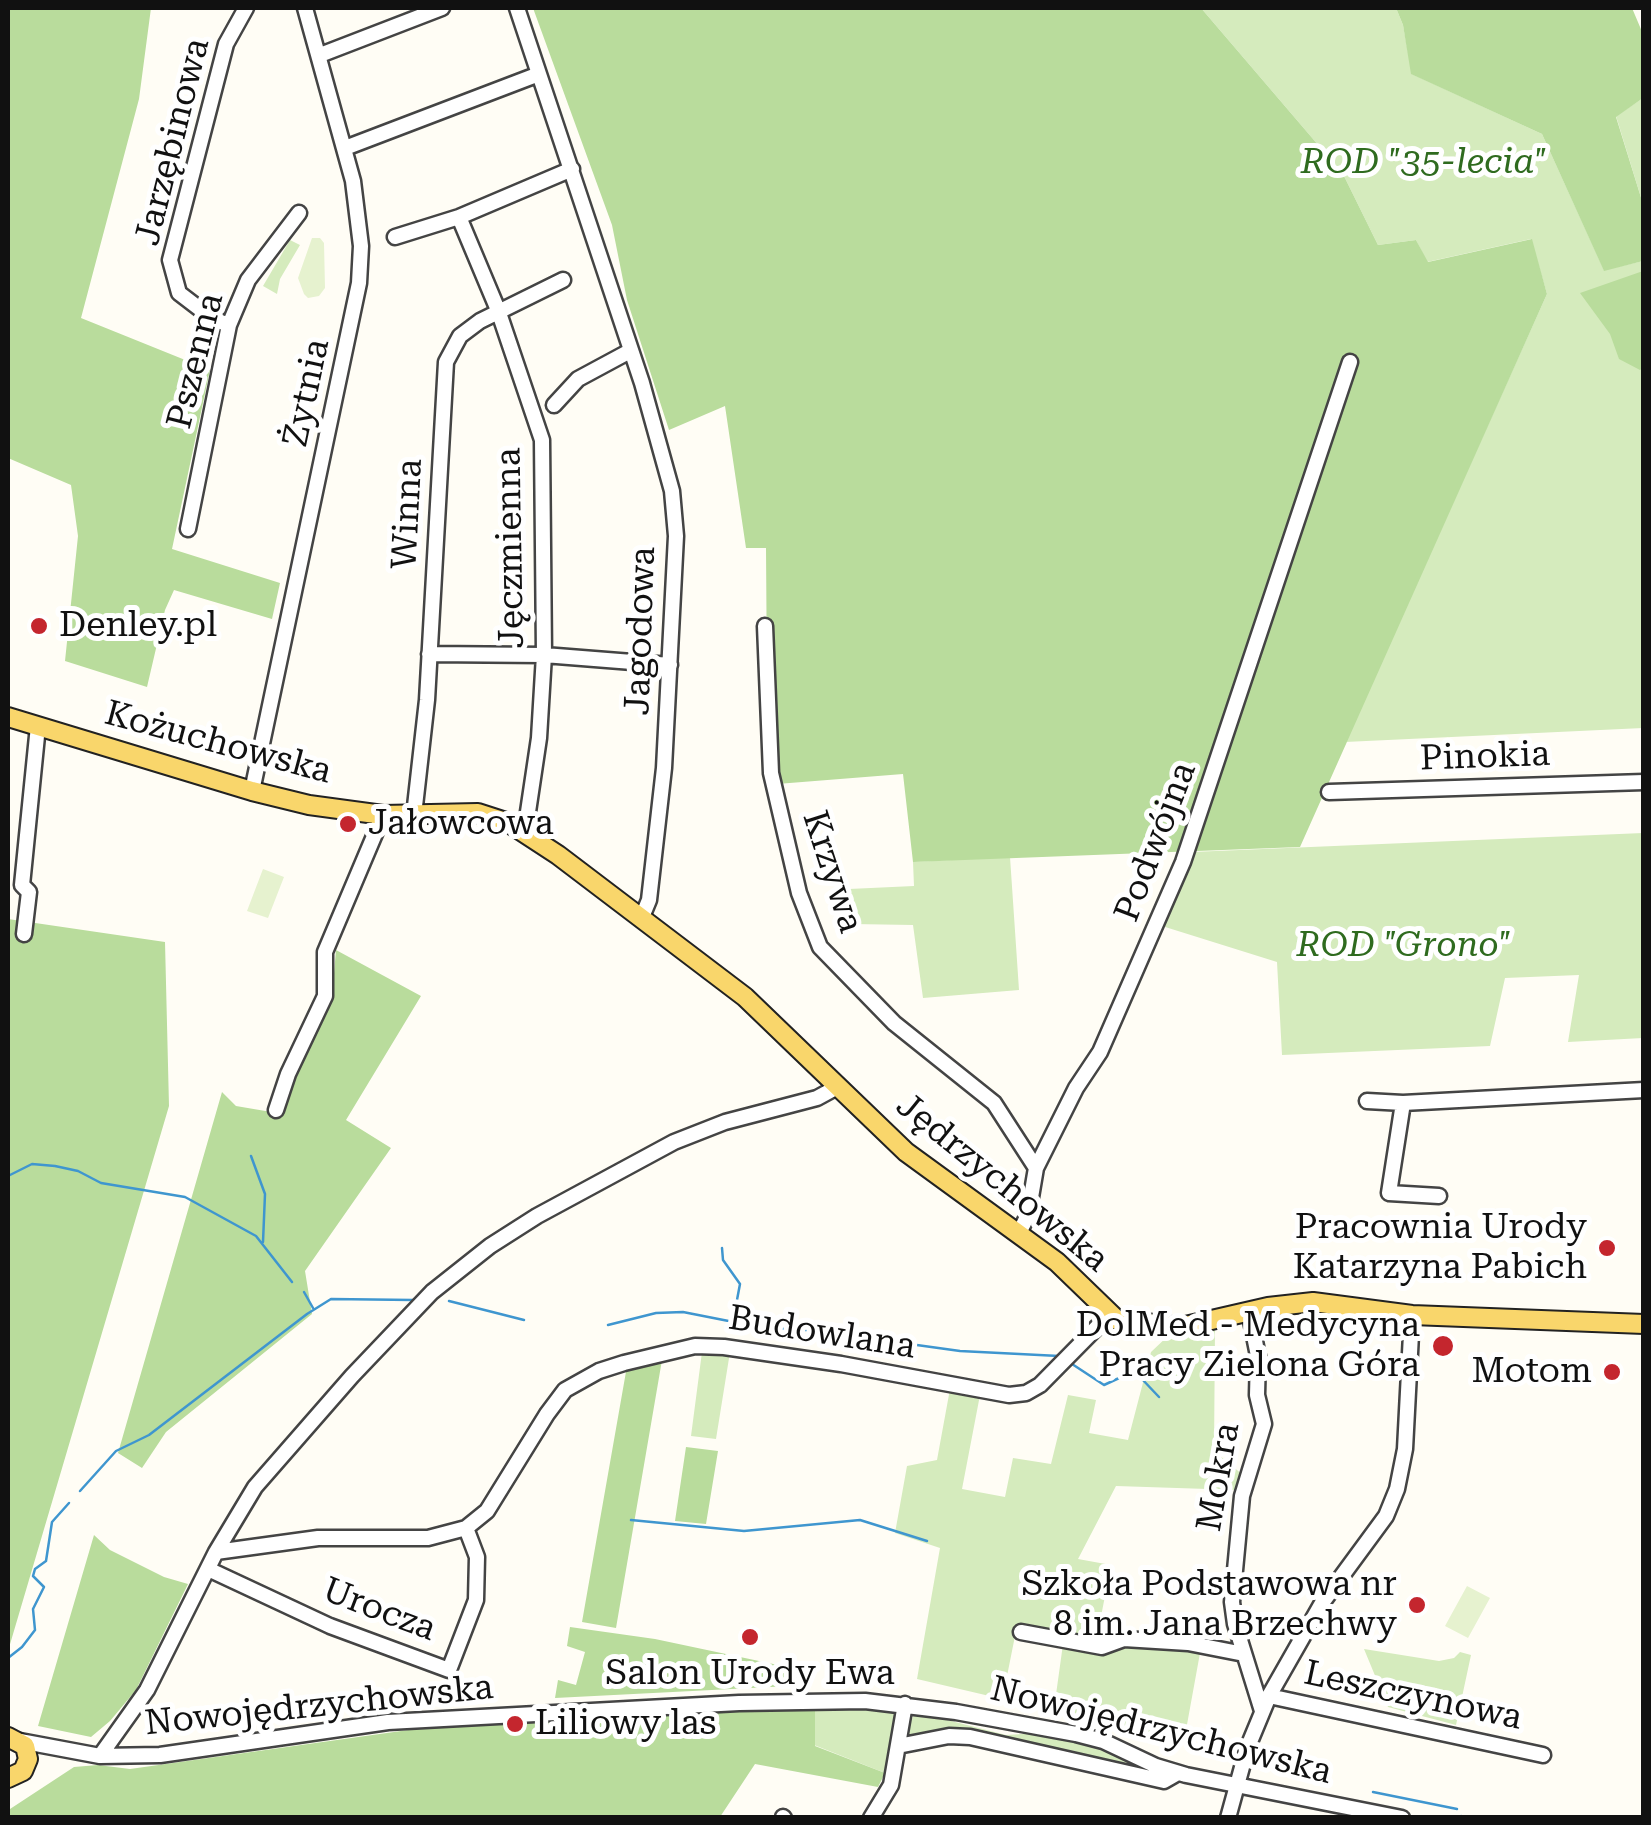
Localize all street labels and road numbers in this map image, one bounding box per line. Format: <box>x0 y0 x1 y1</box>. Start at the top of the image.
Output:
street label: Jarzębinowa <box>127 34 219 250</box>
street label: Pszenna <box>159 289 233 433</box>
street label: Żytnia <box>275 335 339 451</box>
street label: Jęczmienna <box>488 447 534 649</box>
street label: Winna <box>384 458 432 570</box>
street label: Jagodowa <box>617 546 665 716</box>
street label: Kożuchowska <box>100 693 336 793</box>
street label: Pinokia <box>1419 734 1551 780</box>
street label: Podwójna <box>1106 756 1206 928</box>
street label: Krzywa <box>793 806 871 938</box>
street label: Jędrzychowska <box>888 1085 1116 1281</box>
street label: Budowlana <box>726 1298 918 1368</box>
street label: Mokra <box>1189 1419 1249 1535</box>
street label: Urocza <box>316 1569 442 1651</box>
street label: Leszczynowa <box>1300 1652 1526 1740</box>
street label: Nowojędrzychowska <box>143 1667 495 1745</box>
street label: Nowojędrzychowska <box>986 1668 1336 1794</box>

